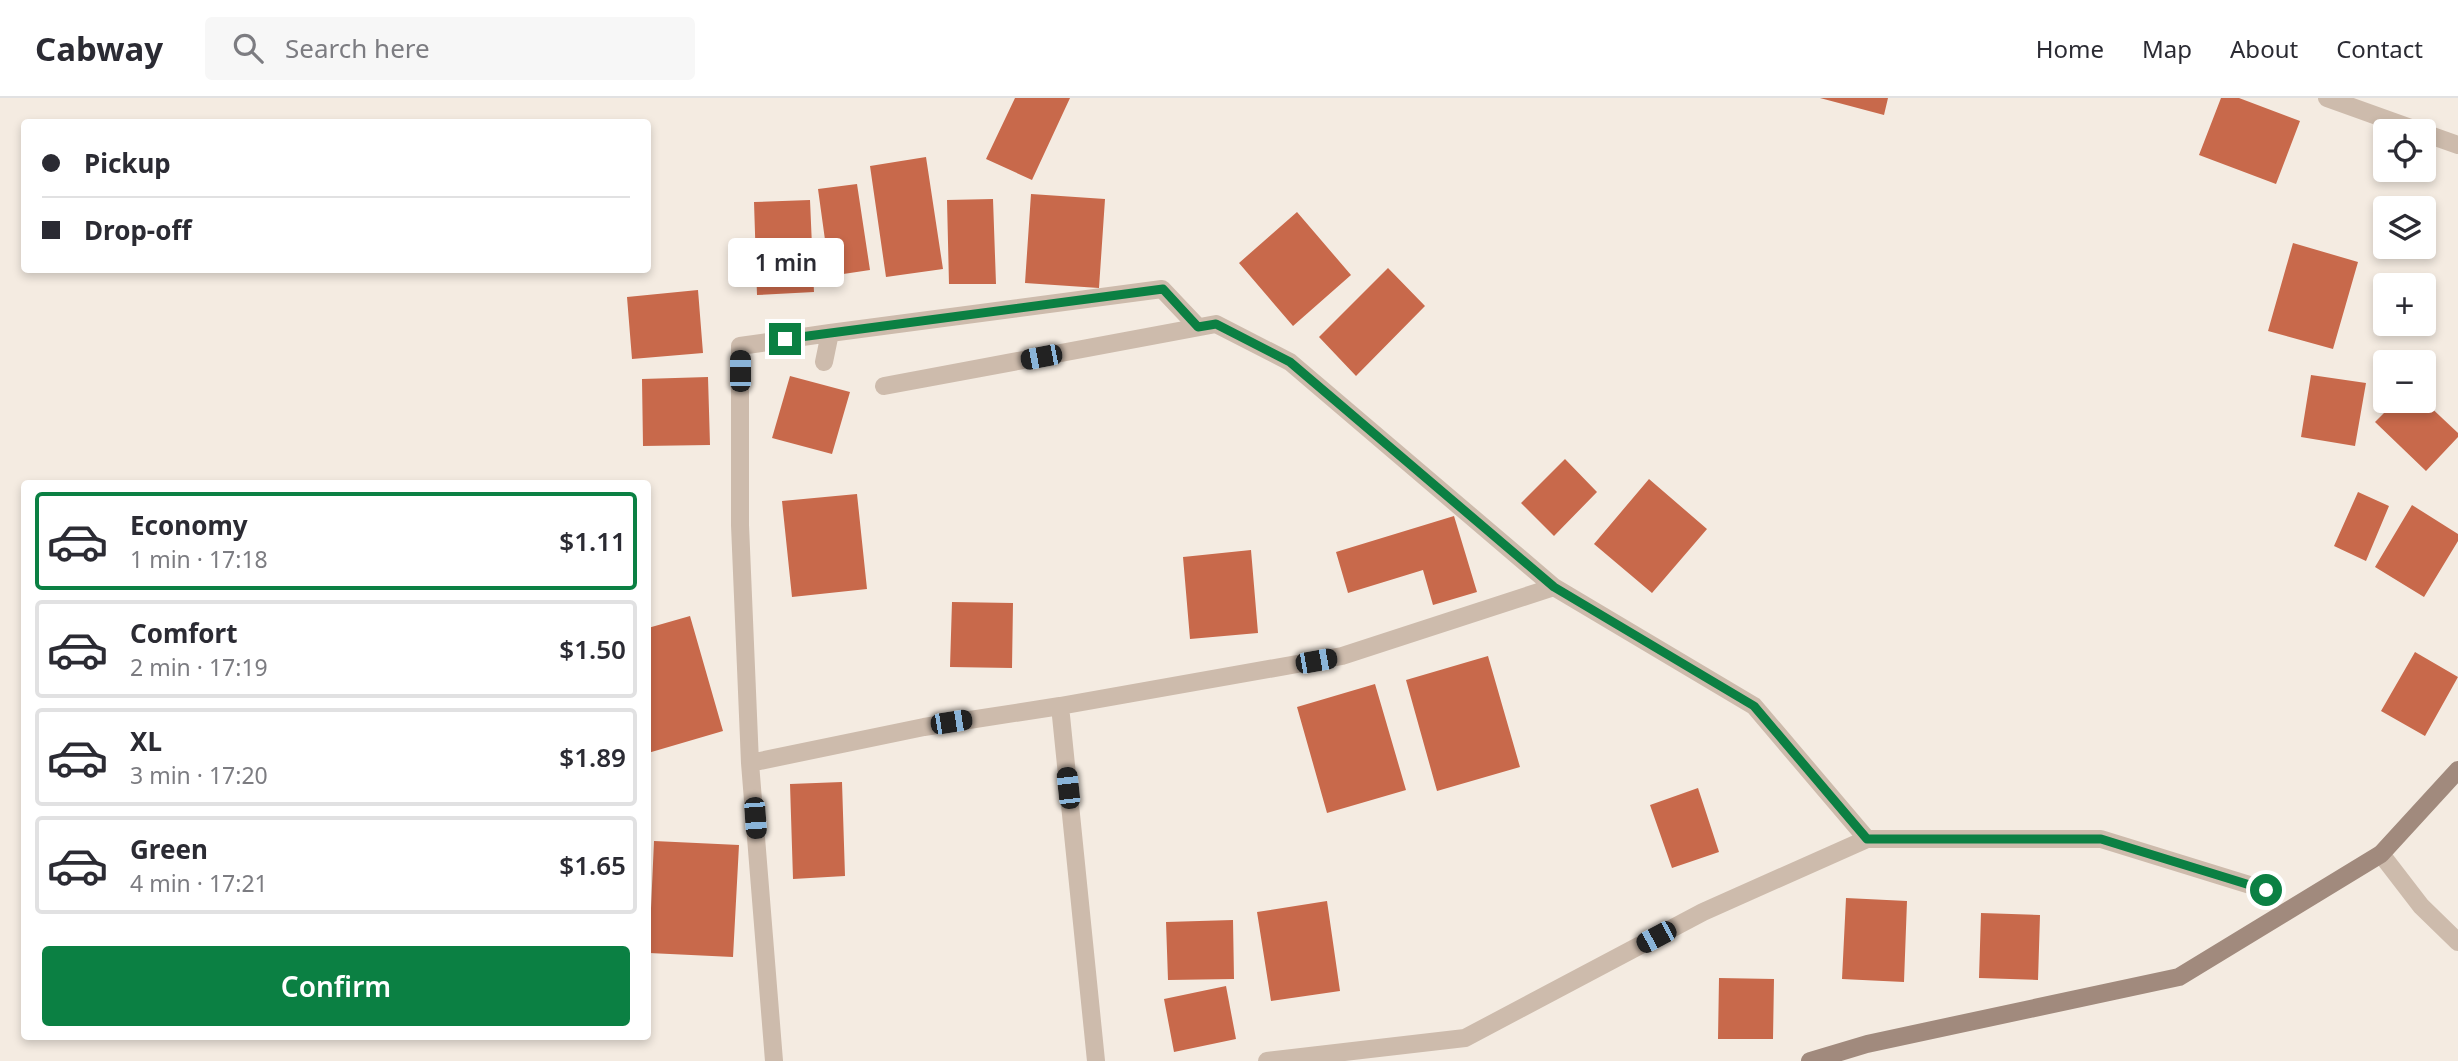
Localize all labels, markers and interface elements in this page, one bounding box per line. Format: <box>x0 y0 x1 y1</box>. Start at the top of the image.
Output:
search box <box>205 17 695 80</box>
text: Cabway <box>35 26 163 71</box>
icon: search <box>229 29 267 67</box>
text: Search here <box>285 30 430 66</box>
text: Home <box>2036 32 2104 65</box>
text: Map <box>2142 32 2192 65</box>
text: About <box>2230 32 2298 65</box>
text: Contact <box>2336 32 2423 65</box>
map controls <box>2373 119 2436 413</box>
button: locate <box>2373 119 2436 182</box>
text: Pickup <box>84 145 171 181</box>
button: layers <box>2373 196 2436 259</box>
text: Drop-off <box>84 212 191 248</box>
callout: 1 min <box>727 238 843 286</box>
text: 1 min <box>755 246 817 278</box>
button: + <box>2373 273 2436 336</box>
route end <box>769 323 801 355</box>
car <box>1019 343 1064 371</box>
car <box>730 350 751 392</box>
button: − <box>2373 350 2436 413</box>
text: Economy <box>130 507 248 543</box>
icon: car <box>46 510 109 573</box>
text: $1.11 <box>559 523 626 559</box>
text: 1 min · 17:18 <box>130 543 268 575</box>
text: Comfort <box>130 615 238 651</box>
icon: car <box>46 618 109 681</box>
text: $1.50 <box>559 631 626 667</box>
car <box>1294 647 1339 675</box>
text: 2 min · 17:19 <box>130 651 268 683</box>
car <box>929 708 974 736</box>
text: XL <box>130 723 162 759</box>
icon: car <box>46 726 109 789</box>
text: $1.89 <box>559 739 626 775</box>
text: 3 min · 17:20 <box>130 759 268 791</box>
car <box>1056 766 1081 810</box>
car <box>744 796 767 840</box>
text: Green <box>130 831 208 867</box>
icon: car <box>46 834 109 897</box>
text: $1.65 <box>559 847 626 883</box>
text: 4 min · 17:21 <box>130 867 268 899</box>
route start <box>2250 874 2282 906</box>
car <box>1633 918 1680 956</box>
button: Confirm <box>42 946 630 1026</box>

